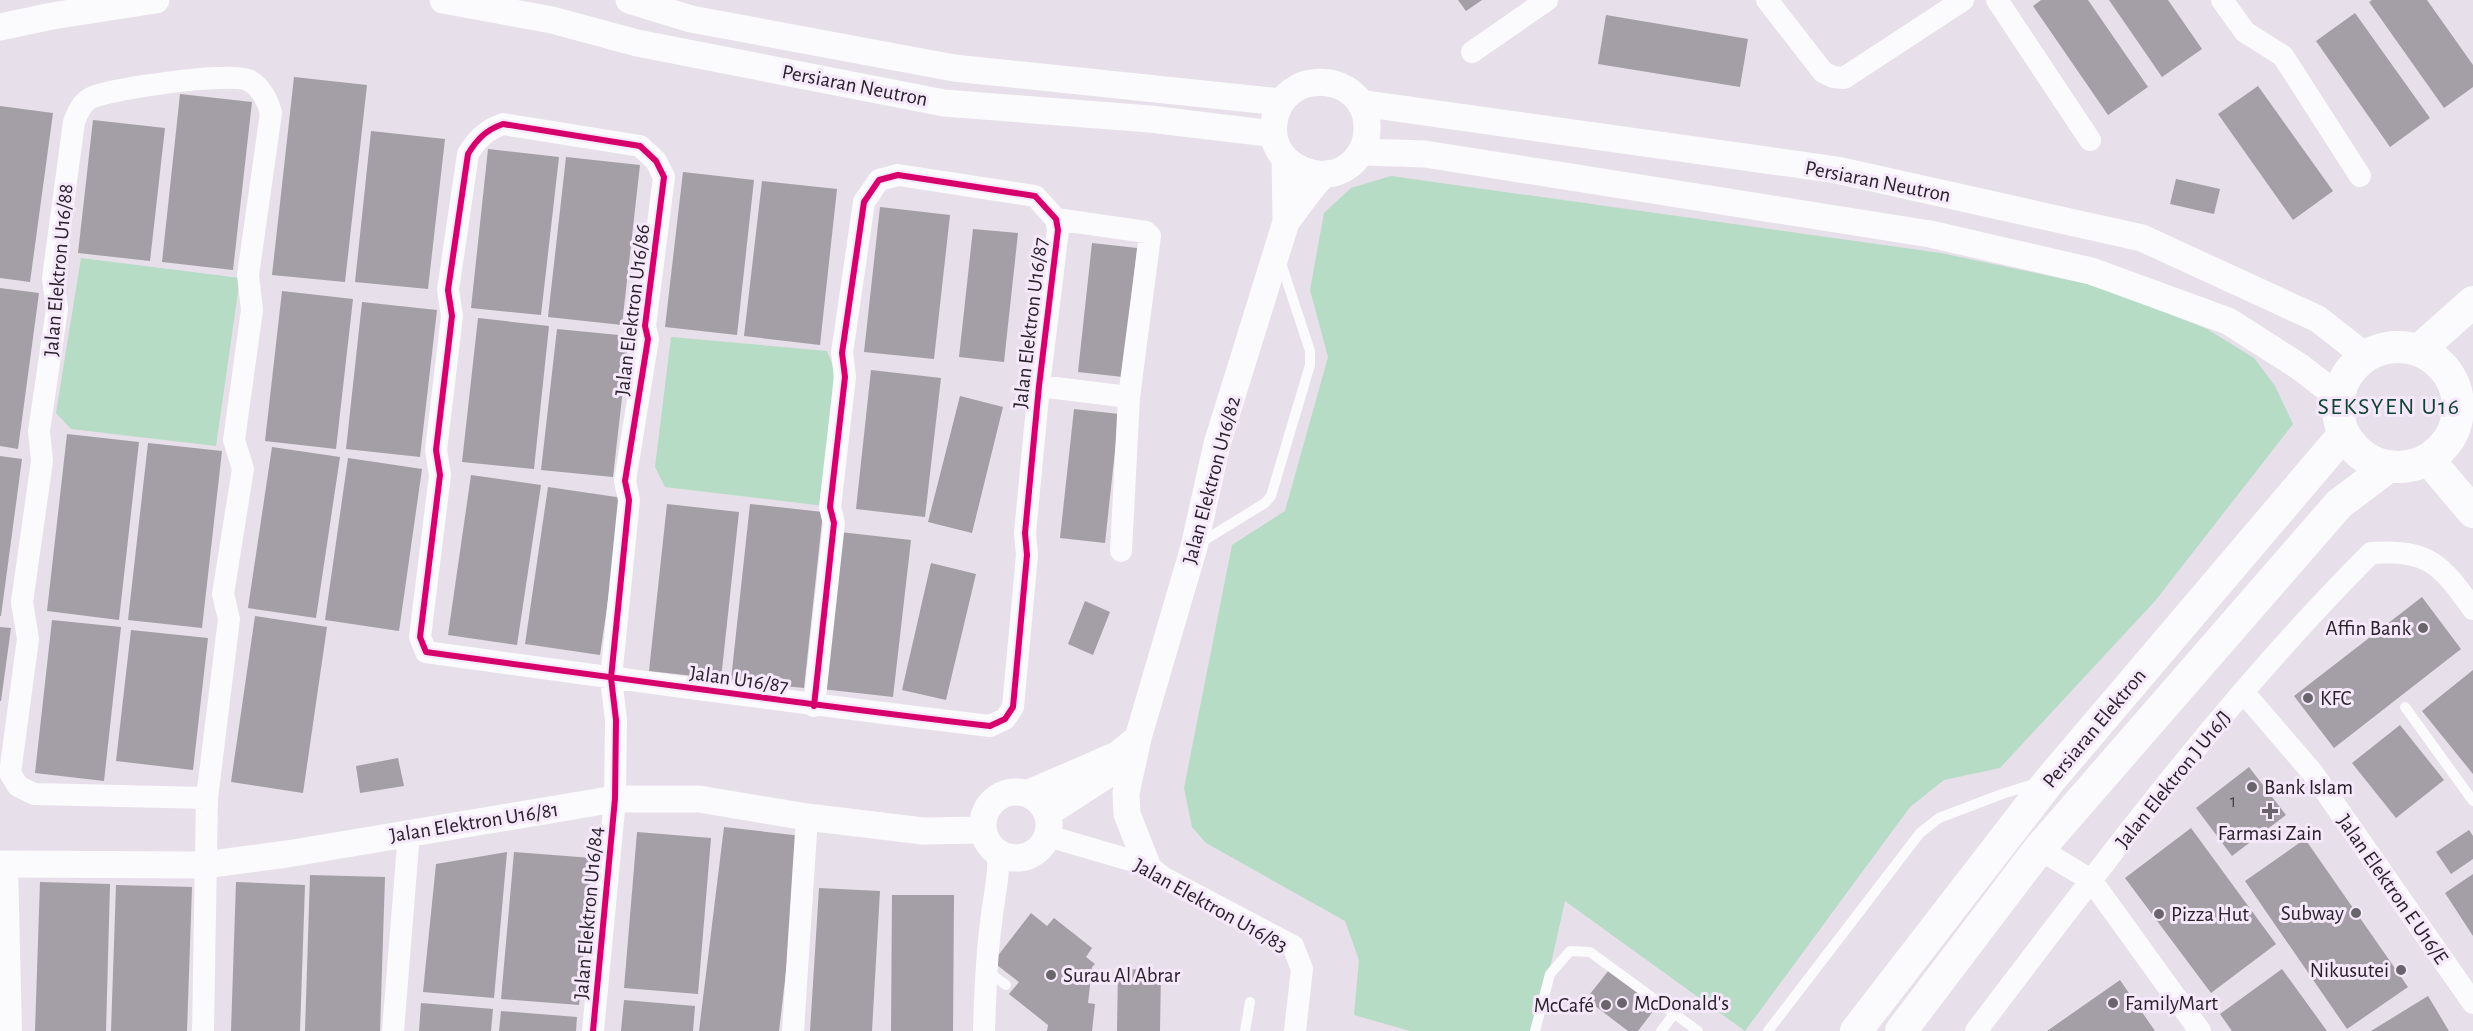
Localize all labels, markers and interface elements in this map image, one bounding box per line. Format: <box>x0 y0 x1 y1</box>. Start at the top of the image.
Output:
street label: Persiaran Neutron <box>780 61 930 110</box>
street label: Persiaran Neutron <box>1803 157 1953 206</box>
street label: Jalan Elektron U16/88 <box>40 183 77 357</box>
street label: Jalan Elektron U16/86 <box>612 223 653 397</box>
street label: Jalan Elektron U16/87 <box>1010 236 1051 410</box>
street label: Jalan Elektron U16/82 <box>1179 394 1244 566</box>
district label: SEKSYEN U16 <box>2317 395 2461 419</box>
place label: Affin Bank <box>2325 618 2411 639</box>
marker: Affin Bank <box>2416 621 2430 635</box>
street label: Jalan U16/87 <box>688 662 790 697</box>
street label: Persiaran Elektron <box>2039 665 2150 792</box>
place label: KFC <box>2320 688 2352 709</box>
marker: KFC <box>2301 691 2315 705</box>
street label: Jalan Elektron J U16/J <box>2110 705 2236 853</box>
place label: Bank Islam <box>2264 777 2353 798</box>
marker: Bank Islam <box>2245 780 2259 794</box>
house number: 1 <box>2230 790 2236 812</box>
street label: Jalan Elektron U16/81 <box>388 799 560 846</box>
marker: Farmasi Zain <box>2263 804 2277 818</box>
street label: Jalan Elektron E U16/E <box>2333 811 2452 968</box>
place label: Farmasi Zain <box>2218 823 2322 844</box>
street label: Jalan Elektron U16/84 <box>570 826 607 1000</box>
street label: Jalan Elektron U16/83 <box>1130 855 1291 956</box>
place label: Subway <box>2281 903 2344 924</box>
place label: Pizza Hut <box>2171 904 2249 925</box>
marker: Subway <box>2349 906 2363 920</box>
marker: Pizza Hut <box>2152 907 2166 921</box>
place label: Nikusutei <box>2310 960 2389 981</box>
marker: Nikusutei <box>2394 963 2408 977</box>
place label: Surau Al Abrar <box>1063 965 1180 986</box>
marker: Surau Al Abrar <box>1044 968 1058 982</box>
place label: McDonald's <box>1634 993 1729 1014</box>
place label: FamilyMart <box>2125 993 2218 1014</box>
place label: McCafé <box>1534 995 1594 1016</box>
marker: McDonald's <box>1615 996 1629 1010</box>
marker: FamilyMart <box>2106 996 2120 1010</box>
marker: McCafé <box>1599 998 1613 1012</box>

